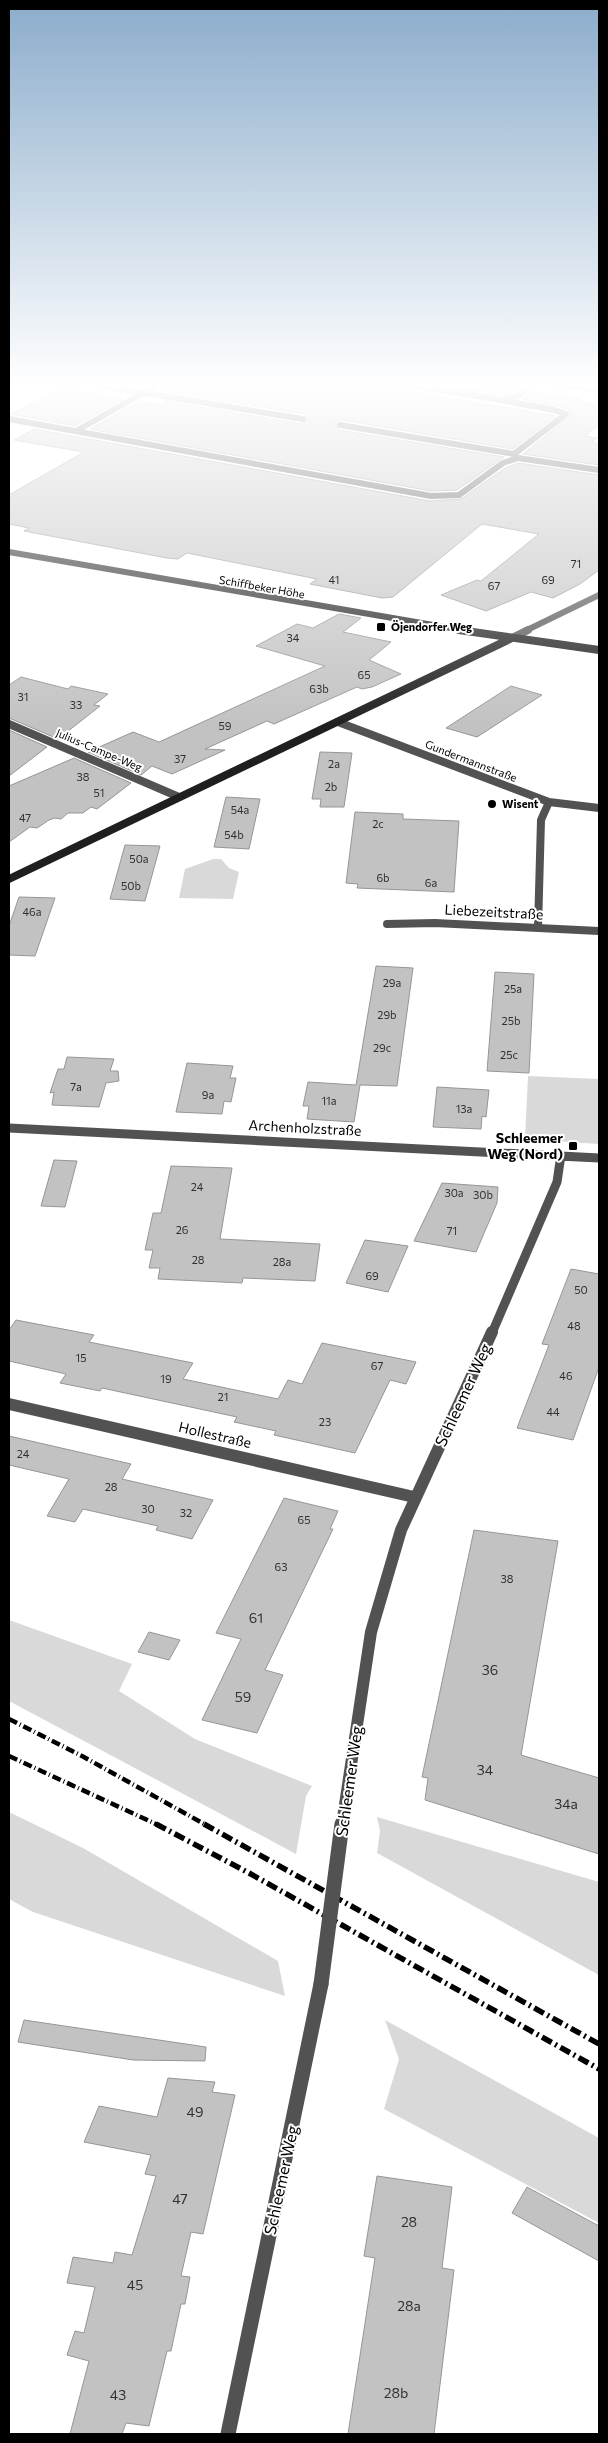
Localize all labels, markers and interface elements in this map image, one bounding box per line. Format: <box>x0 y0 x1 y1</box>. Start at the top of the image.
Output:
house number: 71 <box>571 557 581 570</box>
street label: Schiffbeker Höhe <box>218 573 306 600</box>
house number: 41 <box>329 573 339 586</box>
house number: 69 <box>541 573 555 586</box>
house number: 67 <box>488 579 500 592</box>
place label: Öjendorfer Weg <box>391 620 472 633</box>
marker: Öjendorfer Weg <box>375 621 387 633</box>
house number: 34 <box>287 631 300 644</box>
house number: 65 <box>358 668 371 681</box>
house number: 63b <box>309 682 329 695</box>
house number: 31 <box>18 690 28 703</box>
house number: 33 <box>70 698 82 711</box>
house number: 59 <box>219 719 232 732</box>
street label: Julius-Campe-Weg <box>54 726 144 774</box>
street label: Gundermannstraße <box>424 737 519 784</box>
house number: 37 <box>174 752 186 765</box>
house number: 2a <box>328 757 340 770</box>
house number: 38 <box>77 770 90 783</box>
house number: 2b <box>325 780 337 793</box>
house number: 51 <box>93 786 105 799</box>
place label: Wisent <box>502 797 539 810</box>
marker: Wisent <box>486 798 498 810</box>
house number: 54a <box>231 803 249 816</box>
house number: 47 <box>19 811 31 824</box>
house number: 2c <box>372 817 384 830</box>
house number: 54b <box>224 828 244 841</box>
house number: 50a <box>129 852 149 865</box>
house number: 6b <box>376 871 390 884</box>
house number: 6a <box>425 876 437 889</box>
house number: 50b <box>121 879 141 892</box>
street label: Liebezeitstraße <box>444 900 544 923</box>
house number: 46a <box>22 905 42 918</box>
house number: 29a <box>383 976 401 989</box>
house number: 25a <box>504 982 522 995</box>
house number: 29b <box>377 1008 397 1021</box>
house number: 25b <box>502 1014 520 1027</box>
house number: 29c <box>373 1041 391 1054</box>
house number: 25c <box>500 1048 518 1061</box>
house number: 7a <box>70 1080 82 1093</box>
house number: 9a <box>202 1088 214 1101</box>
house number: 11a <box>321 1094 337 1107</box>
house number: 13a <box>456 1102 472 1115</box>
street label: Archenholzstraße <box>248 1116 362 1139</box>
place label: Schleemer Weg (Nord) <box>487 1129 563 1162</box>
marker: Schleemer Weg (Nord) <box>567 1140 579 1152</box>
house number: 24 <box>191 1180 204 1193</box>
house number: 30a <box>444 1186 464 1199</box>
house number: 30b <box>473 1188 493 1201</box>
house number: 26 <box>176 1223 189 1236</box>
house number: 71 <box>447 1224 457 1237</box>
house number: 28 <box>192 1253 205 1266</box>
house number: 28a <box>273 1255 291 1268</box>
house number: 69 <box>365 1269 379 1282</box>
house number: 50 <box>574 1283 588 1296</box>
house number: 48 <box>567 1319 581 1332</box>
street label: Schleemer Weg <box>430 1340 495 1449</box>
house number: 15 <box>75 1351 87 1364</box>
house number: 67 <box>371 1359 383 1372</box>
house number: 46 <box>559 1369 573 1382</box>
house number: 19 <box>160 1372 172 1385</box>
house number: 21 <box>218 1390 228 1403</box>
house number: 44 <box>546 1405 560 1418</box>
house number: 23 <box>319 1415 331 1428</box>
street label: Hollestraße <box>177 1418 253 1451</box>
house number: 24 <box>17 1447 30 1460</box>
house number: 28 <box>105 1480 118 1493</box>
house number: 30 <box>141 1502 155 1515</box>
house number: 32 <box>180 1506 192 1519</box>
house number: 65 <box>298 1513 311 1526</box>
house number: 63 <box>275 1560 287 1573</box>
house number: 38 <box>501 1572 514 1585</box>
house number: 61 <box>249 1609 263 1626</box>
house number: 36 <box>482 1661 498 1678</box>
house number: 59 <box>235 1688 251 1705</box>
street label: Schleemer Weg <box>331 1724 366 1837</box>
house number: 34 <box>477 1761 494 1778</box>
house number: 34a <box>554 1795 578 1812</box>
house number: 49 <box>187 2103 203 2120</box>
street label: Schleemer Weg <box>260 2123 301 2236</box>
house number: 47 <box>172 2190 188 2207</box>
house number: 28 <box>401 2213 417 2230</box>
house number: 45 <box>127 2276 143 2293</box>
house number: 28a <box>397 2297 421 2314</box>
house number: 28b <box>384 2384 408 2401</box>
house number: 43 <box>110 2386 126 2403</box>

